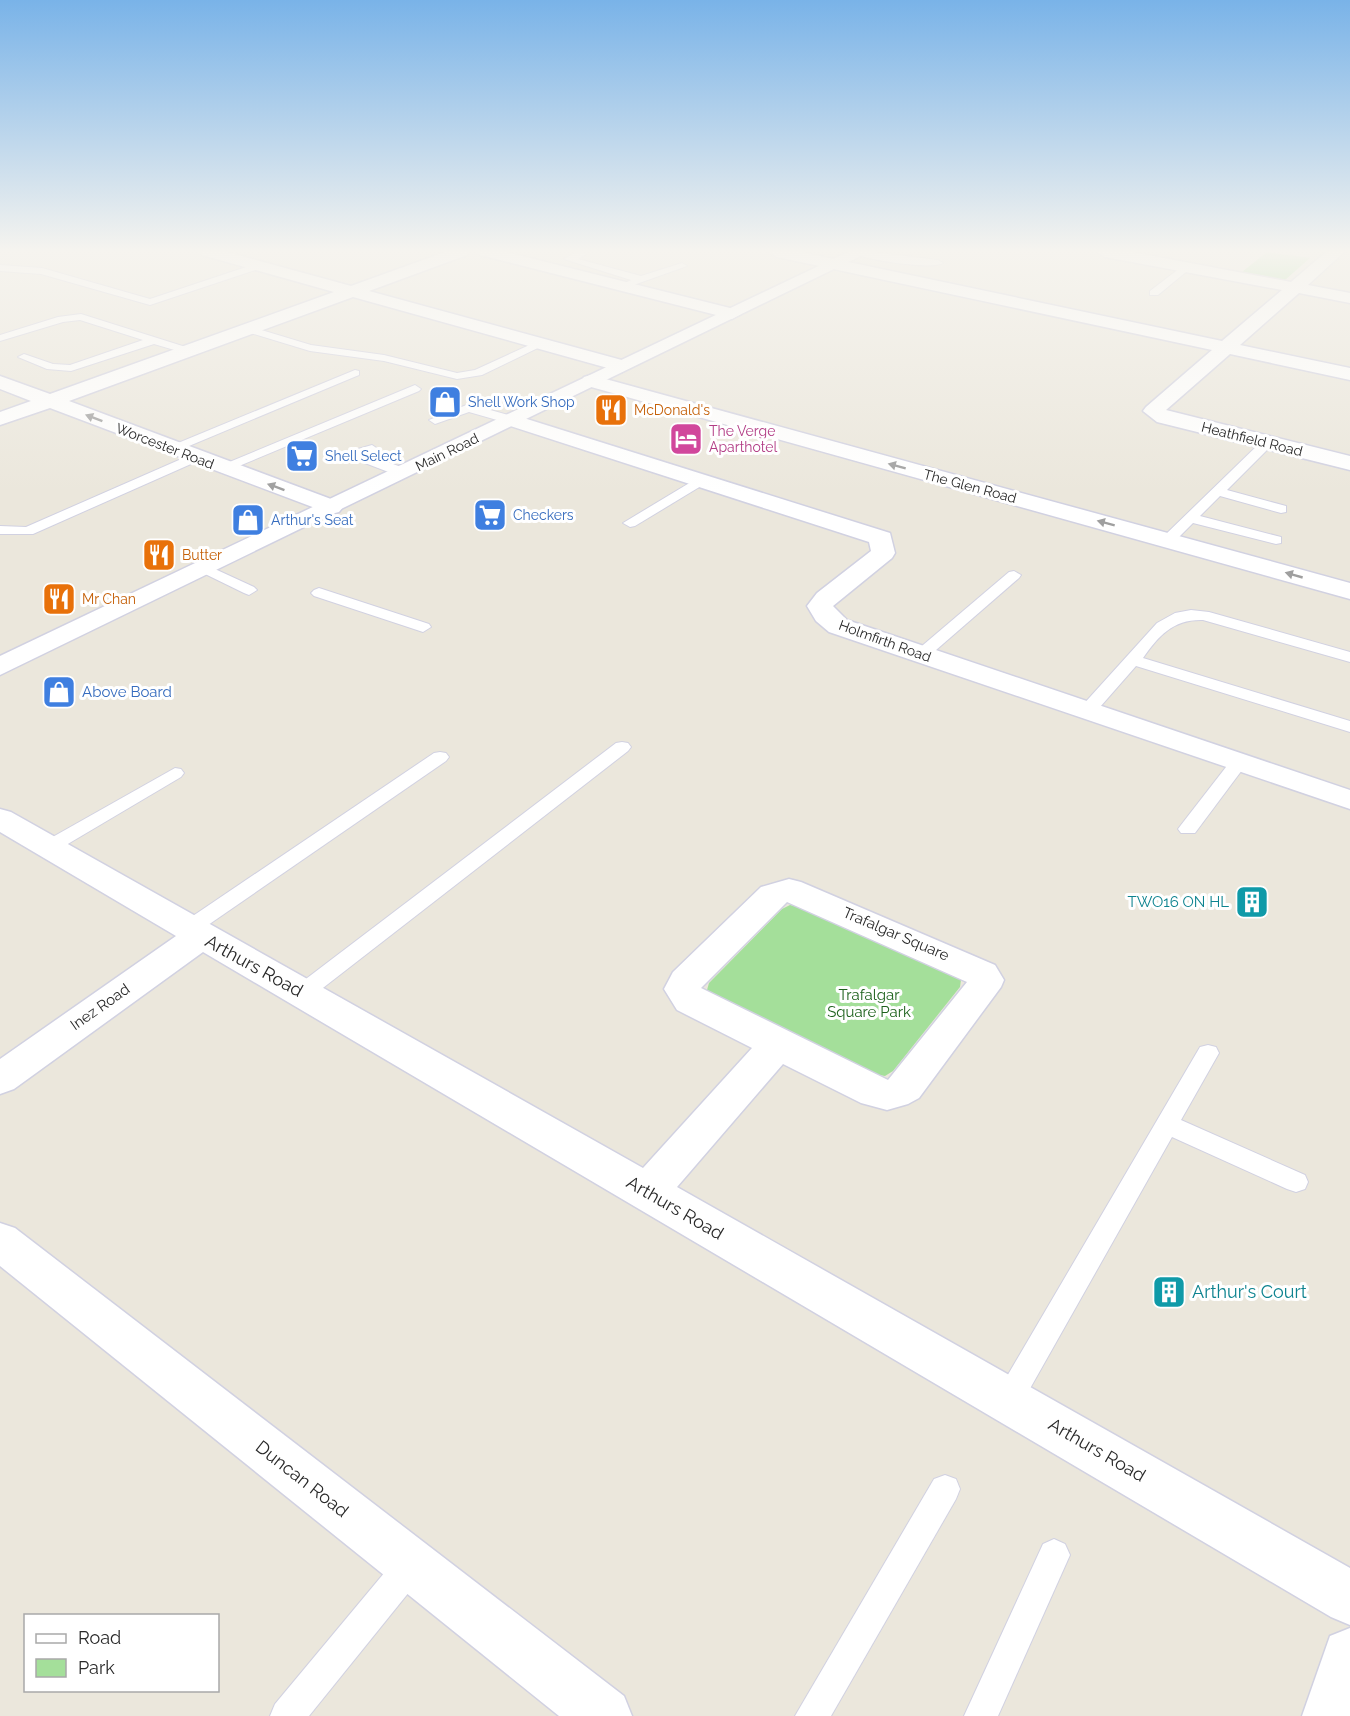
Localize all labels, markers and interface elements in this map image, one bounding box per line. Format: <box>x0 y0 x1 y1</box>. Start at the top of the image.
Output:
shop icon: Shell Work Shop <box>427 384 463 420</box>
restaurant icon: McDonald's <box>593 392 629 428</box>
place label: Shell Work Shop <box>468 394 575 410</box>
place label: McDonald's <box>634 402 710 418</box>
one-way arrow <box>85 413 103 422</box>
street label: Heathfield Road <box>1200 419 1304 459</box>
street label: Worcester Road <box>114 420 216 472</box>
hotel icon: The Verge Aparthotel <box>668 421 704 457</box>
place label: The Verge Aparthotel <box>709 423 778 455</box>
street label: Main Road <box>413 430 481 474</box>
supermarket icon: Shell Select <box>284 438 320 474</box>
place label: Shell Select <box>325 448 402 464</box>
one-way arrow <box>888 461 906 470</box>
street label: The Glen Road <box>922 466 1018 506</box>
one-way arrow <box>267 482 285 492</box>
supermarket icon: Checkers <box>472 497 508 533</box>
shop icon: Arthur's Seat <box>230 502 266 538</box>
place label: Checkers <box>513 507 574 523</box>
place label: Arthur's Seat <box>271 512 354 528</box>
one-way arrow <box>1097 518 1115 527</box>
restaurant icon: Butter <box>141 537 177 573</box>
place label: Butter <box>182 547 222 563</box>
one-way arrow <box>1285 570 1303 579</box>
restaurant icon: Mr Chan <box>41 581 77 617</box>
place label: Mr Chan <box>82 591 136 607</box>
street label: Holmfirth Road <box>837 617 933 665</box>
shop icon: Above Board <box>41 674 77 710</box>
place label: Above Board <box>82 683 172 701</box>
building icon: TWO16 ON HL <box>1234 884 1270 920</box>
place label: TWO16 ON HL <box>1128 893 1229 911</box>
street label: Trafalgar Square <box>840 903 952 965</box>
street label: Arthurs Road <box>202 930 307 1001</box>
street label: Inez Road <box>67 980 133 1034</box>
park label: Trafalgar Square Park <box>827 986 911 1021</box>
street label: Arthurs Road <box>623 1171 727 1244</box>
building icon: Arthur's Court <box>1151 1274 1187 1310</box>
place label: Arthur's Court <box>1192 1281 1307 1302</box>
street label: Arthurs Road <box>1045 1413 1149 1486</box>
street label: Duncan Road <box>252 1436 353 1521</box>
legend <box>24 1614 219 1692</box>
text: Road <box>78 1627 121 1648</box>
text: Park <box>78 1657 115 1678</box>

